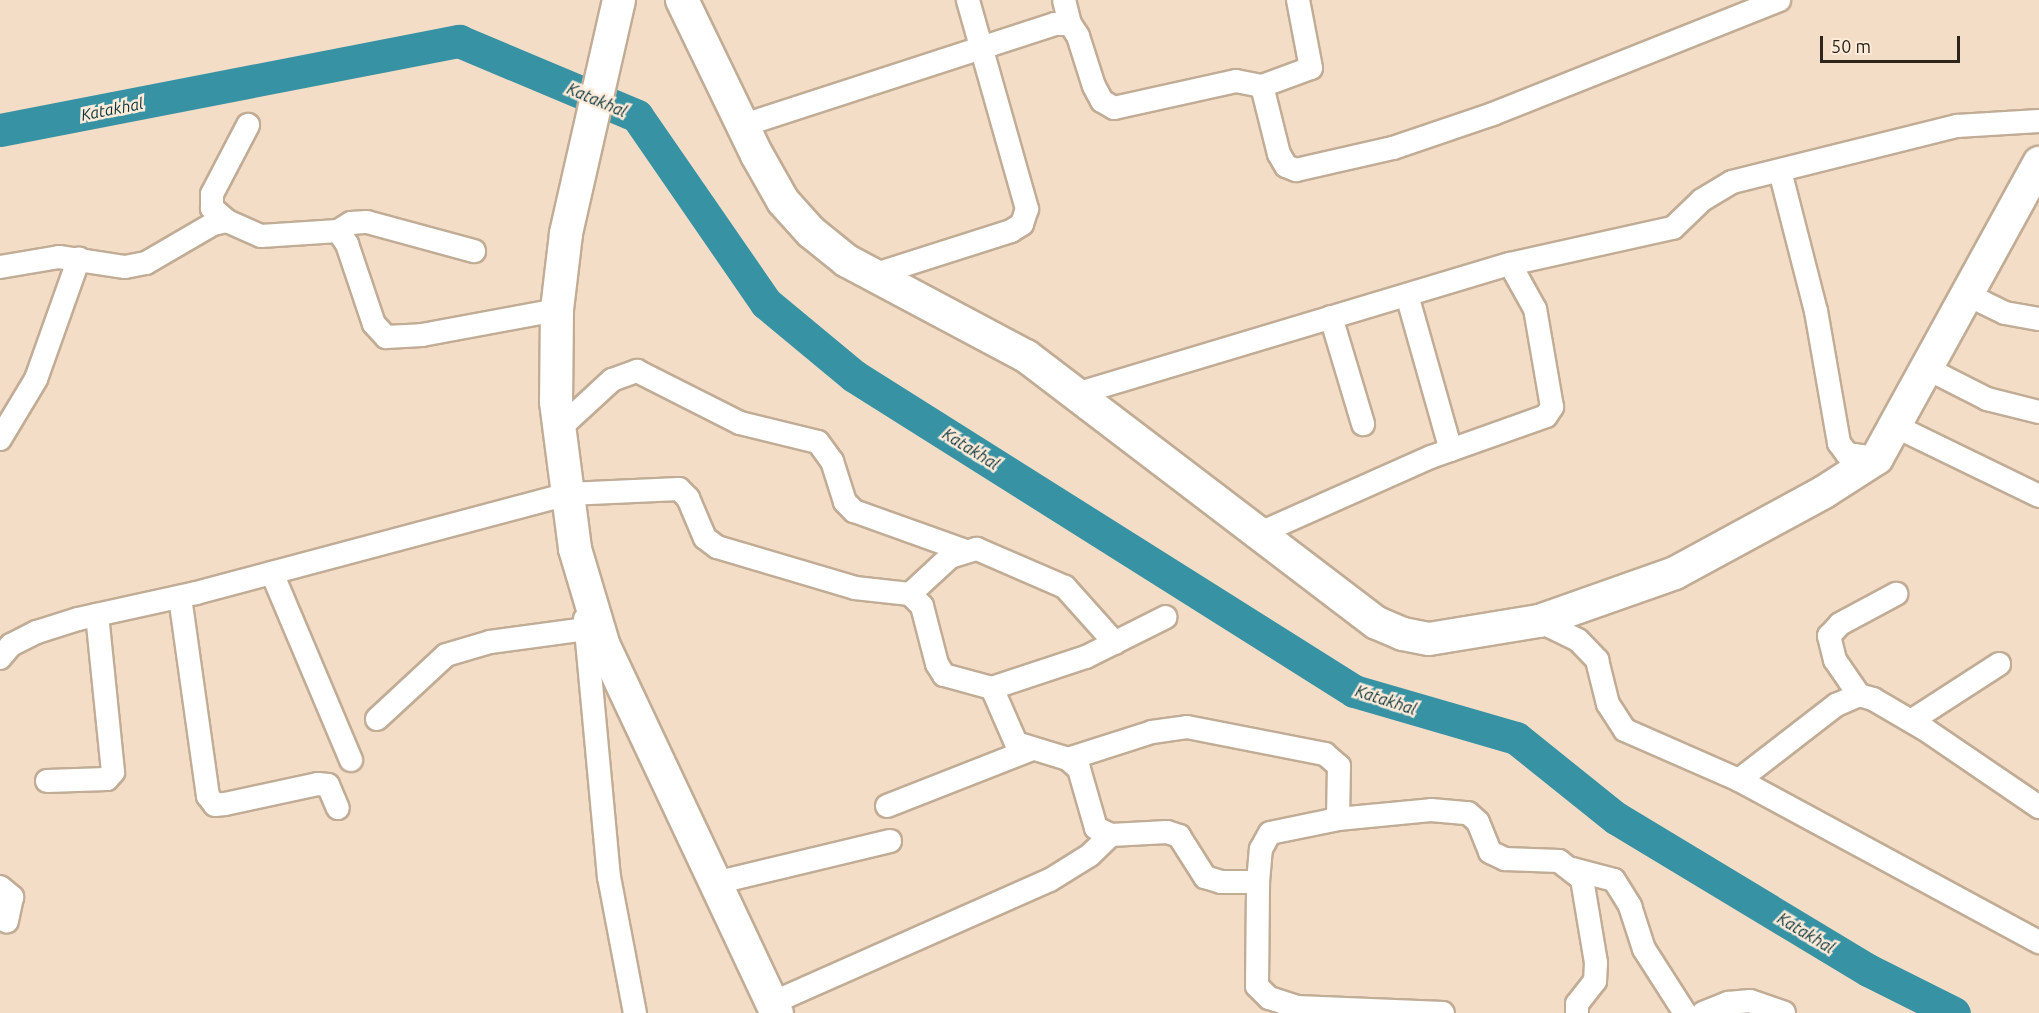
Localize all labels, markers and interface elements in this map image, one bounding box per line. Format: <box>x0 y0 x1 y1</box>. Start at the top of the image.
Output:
scale bar <box>1823 24 1962 62</box>
text: 50 m <box>1831 36 1871 56</box>
water label: Katakhal <box>564 79 630 121</box>
water label: Katakhal <box>79 94 145 124</box>
water label: Katakhal <box>939 424 1003 474</box>
water label: Katakhal <box>1353 681 1419 719</box>
water label: Katakhal <box>1774 909 1838 957</box>

